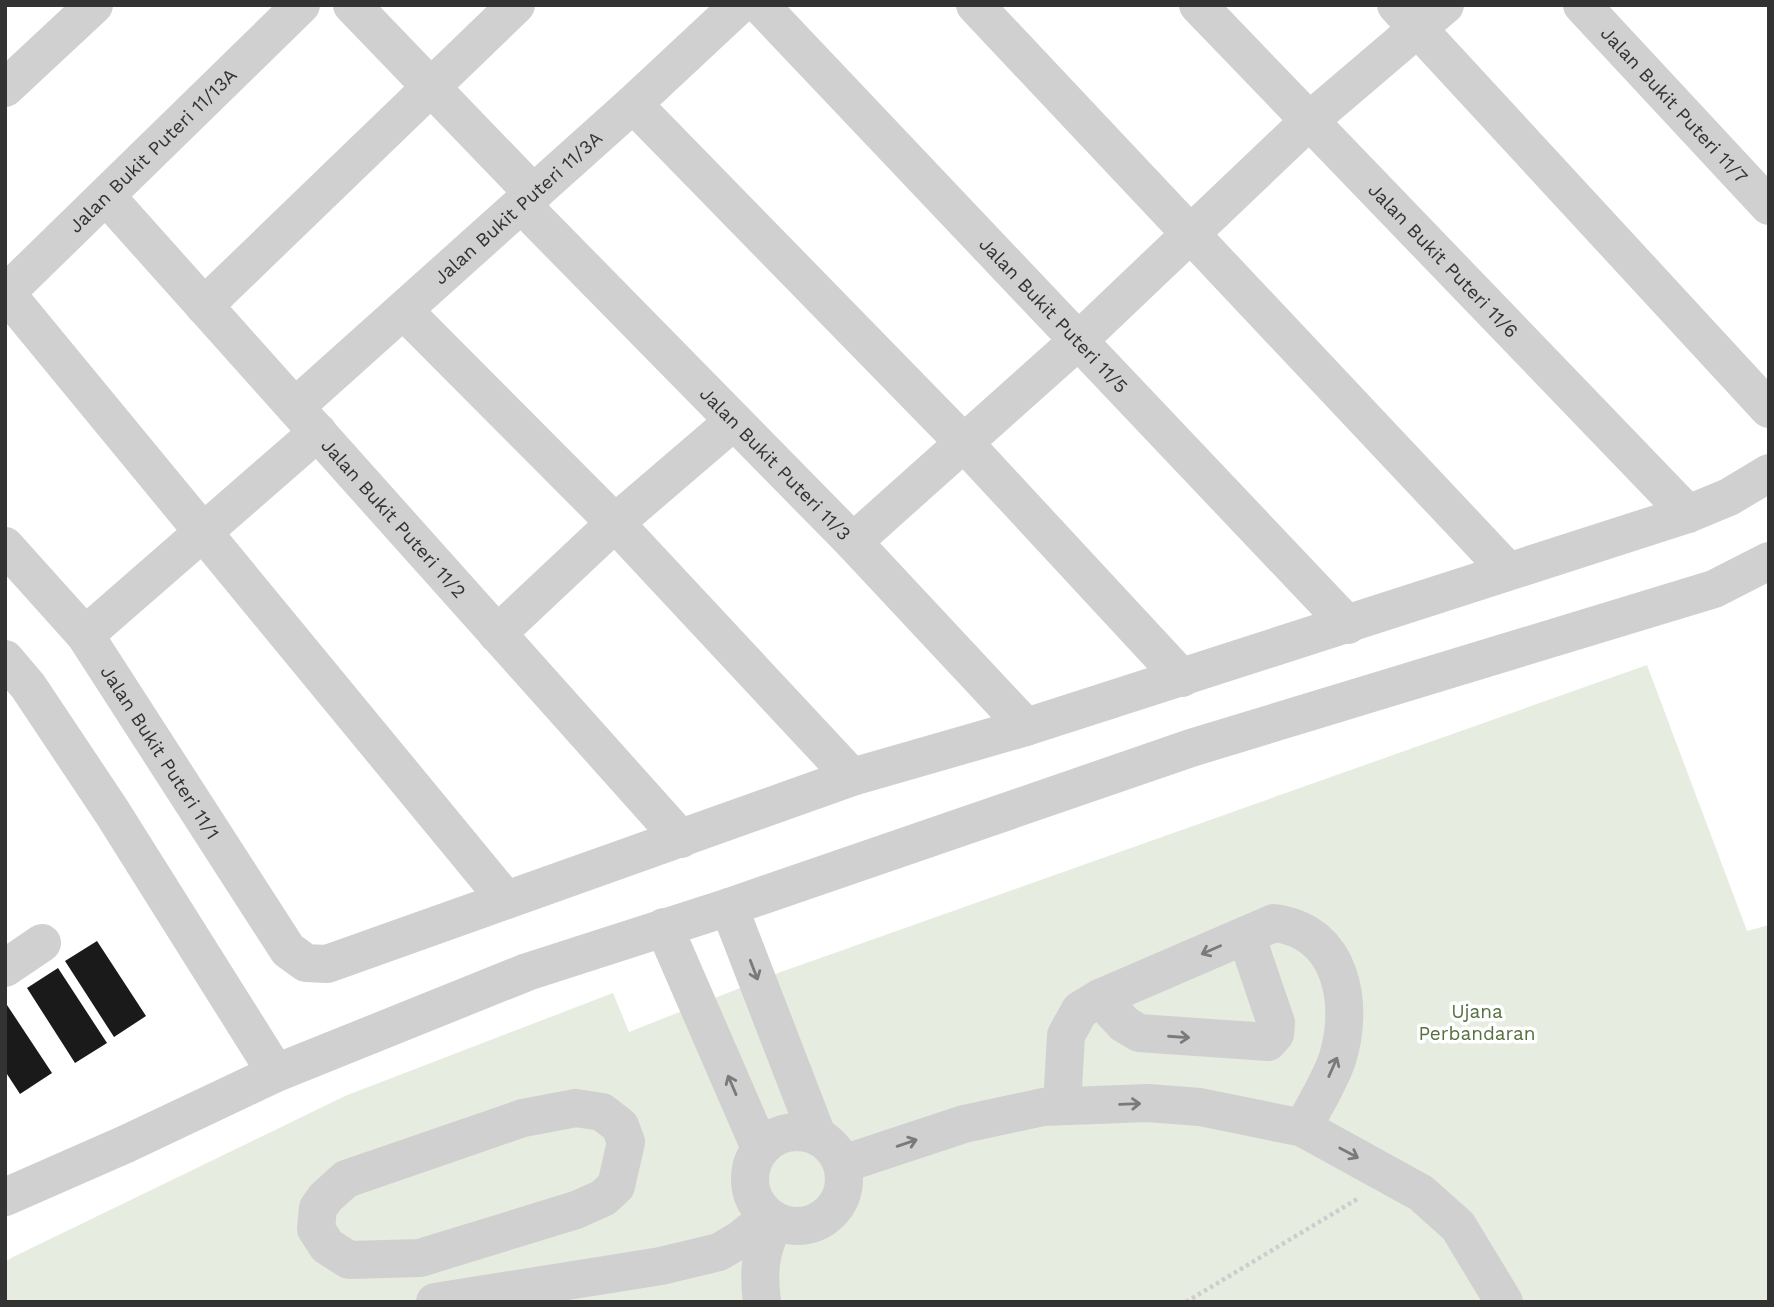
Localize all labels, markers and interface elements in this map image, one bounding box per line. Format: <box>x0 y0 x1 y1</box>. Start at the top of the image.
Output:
street label: Jalan Bukit Puteri 11/7 <box>1596 22 1753 188</box>
street label: Jalan Bukit Puteri 11/13A <box>64 63 242 237</box>
street label: Jalan Bukit Puteri 11/3A <box>429 126 607 289</box>
street label: Jalan Bukit Puteri 11/6 <box>1364 178 1523 342</box>
street label: Jalan Bukit Puteri 11/5 <box>975 232 1133 397</box>
street label: Jalan Bukit Puteri 11/3 <box>695 382 856 545</box>
street label: Jalan Bukit Puteri 11/2 <box>317 434 471 602</box>
street label: Jalan Bukit Puteri 11/1 <box>96 661 225 843</box>
one-way arrow <box>1201 944 1222 957</box>
one-way arrow <box>748 959 761 981</box>
park label: Ujana Perbandaran <box>1418 1000 1536 1045</box>
one-way arrow <box>1167 1031 1189 1044</box>
one-way arrow <box>1327 1057 1340 1078</box>
one-way arrow <box>725 1075 738 1096</box>
one-way arrow <box>1118 1098 1141 1111</box>
one-way arrow <box>896 1136 918 1148</box>
one-way arrow <box>1338 1147 1359 1161</box>

